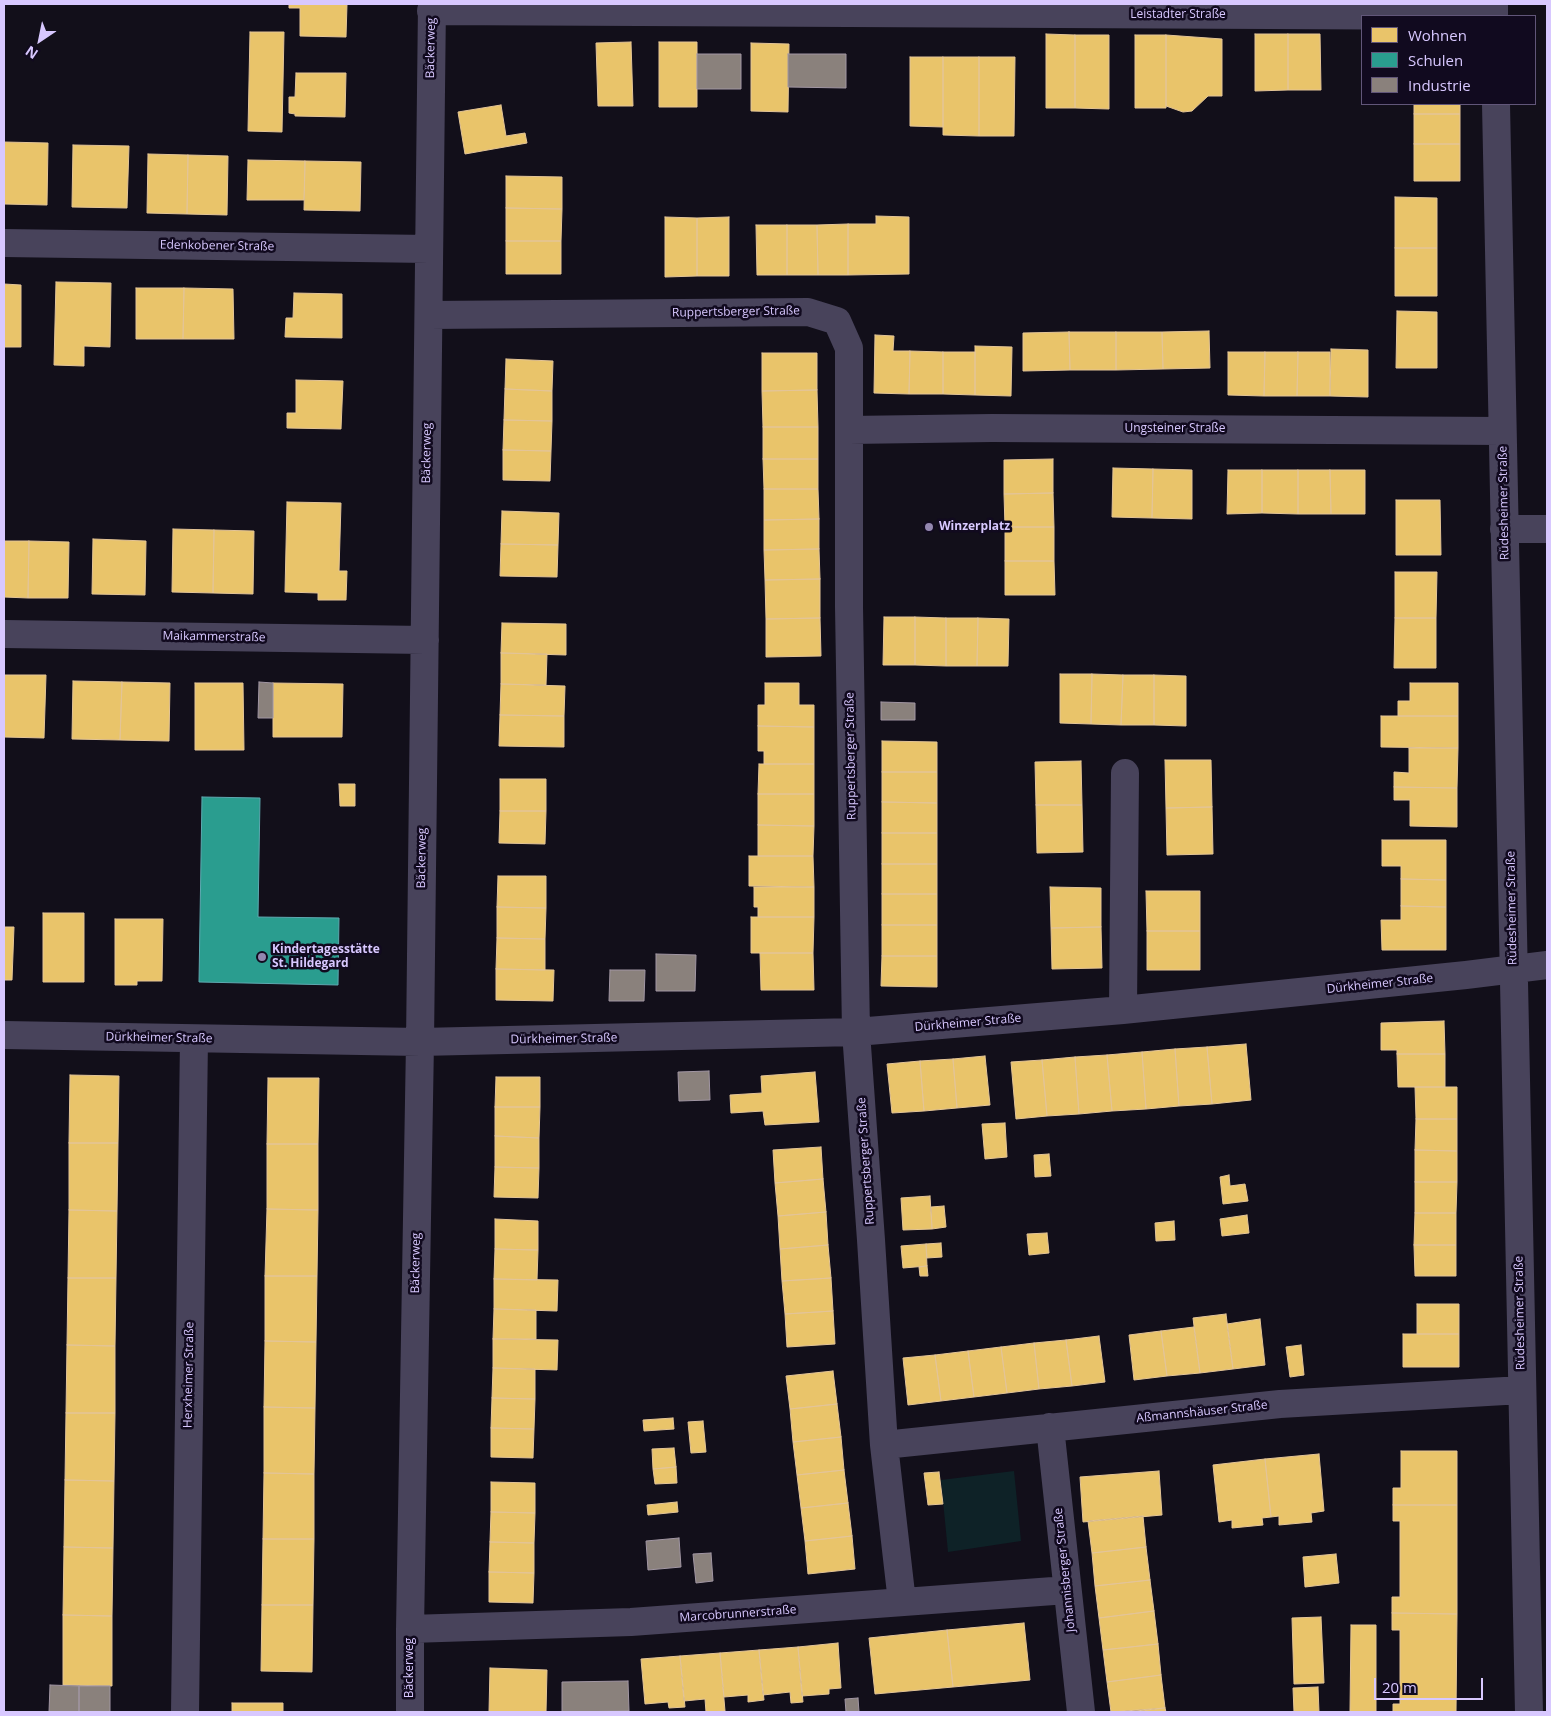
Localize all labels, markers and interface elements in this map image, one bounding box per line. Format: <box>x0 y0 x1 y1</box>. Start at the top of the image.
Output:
street label: Leistadter Straße <box>1130 8 1226 22</box>
north arrow <box>15 15 65 65</box>
legend <box>1361 15 1536 105</box>
street label: Bäckerweg <box>423 18 439 78</box>
text: Wohnen <box>1408 25 1467 45</box>
text: N <box>21 42 41 64</box>
text: Schulen <box>1408 50 1463 70</box>
text: Industrie <box>1408 75 1471 95</box>
street label: Edenkobener Straße <box>160 238 274 254</box>
street label: Ruppertsberger Straße <box>672 304 800 320</box>
street label: Ungsteiner Straße <box>1124 422 1226 436</box>
street label: Bäckerweg <box>419 423 435 483</box>
street label: Rüdesheimer Straße <box>1496 446 1512 560</box>
place label: Winzerplatz <box>939 520 1010 534</box>
marker: Winzerplatz <box>923 521 935 533</box>
street label: Maikammerstraße <box>162 629 266 645</box>
street label: Ruppertsberger Straße <box>843 692 859 820</box>
street label: Bäckerweg <box>414 828 430 888</box>
street label: Rüdesheimer Straße <box>1504 851 1520 965</box>
place label: Kindertagesstätte St. Hildegard <box>272 943 380 971</box>
marker: Kindertagesstätte St. Hildegard <box>256 951 268 963</box>
street label: Dürkheimer Straße <box>1326 971 1434 997</box>
street label: Dürkheimer Straße <box>914 1011 1022 1035</box>
street label: Dürkheimer Straße <box>105 1030 213 1046</box>
street label: Dürkheimer Straße <box>510 1031 618 1047</box>
street label: Ruppertsberger Straße <box>854 1097 878 1225</box>
street label: Bäckerweg <box>408 1233 424 1293</box>
street label: Rüdesheimer Straße <box>1512 1256 1528 1370</box>
street label: Herxheimer Straße <box>181 1322 197 1428</box>
street label: Aßmannshäuser Straße <box>1136 1398 1268 1426</box>
street label: Johannisberger Straße <box>1051 1507 1079 1633</box>
street label: Marcobrunnerstraße <box>679 1603 797 1625</box>
street label: Bäckerweg <box>403 1638 417 1698</box>
scale bar <box>1376 1668 1485 1700</box>
text: 20 m <box>1382 1677 1417 1697</box>

